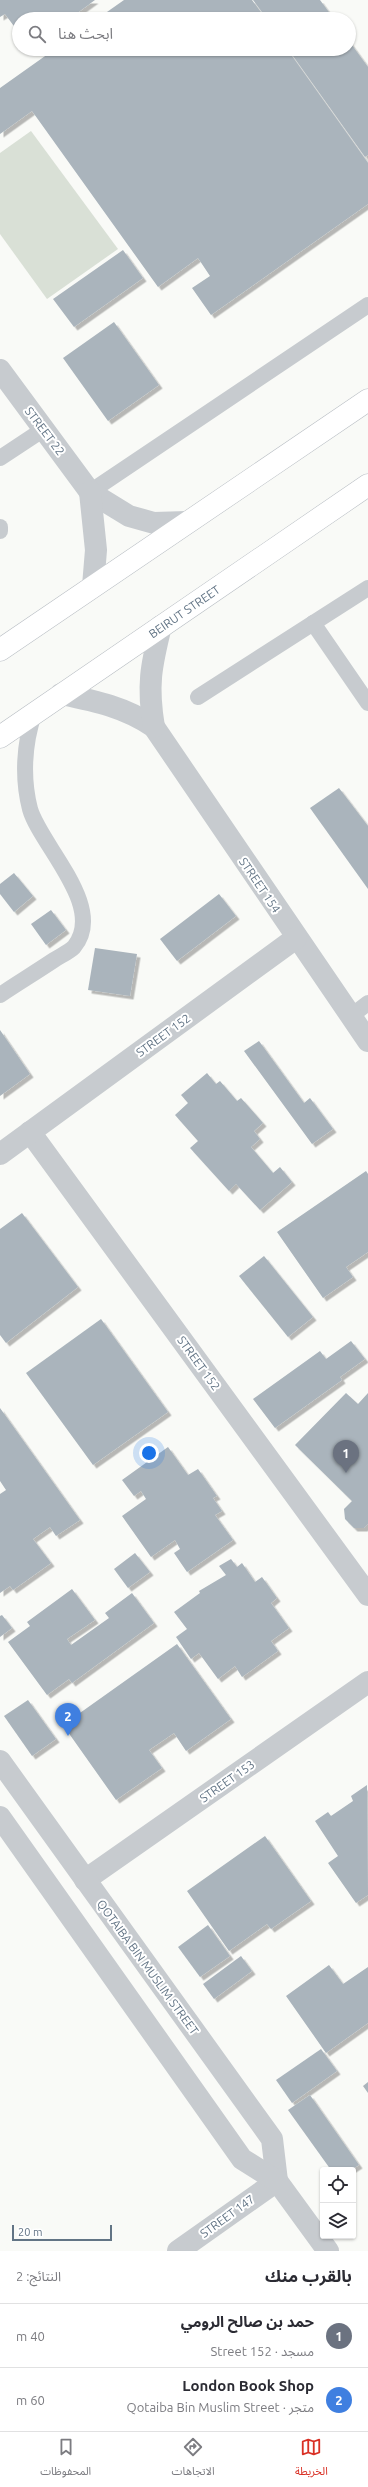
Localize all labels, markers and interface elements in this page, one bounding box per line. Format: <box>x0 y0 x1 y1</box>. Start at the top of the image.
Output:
search box <box>12 12 356 56</box>
icon: search <box>26 23 48 45</box>
text: ابحث هنا <box>58 25 113 42</box>
street label: STREET 22 <box>23 404 67 458</box>
street label: BEIRUT STREET <box>146 582 222 640</box>
street label: STREET 154 <box>237 855 283 915</box>
street label: STREET 152 <box>133 1011 193 1059</box>
street label: STREET 152 <box>175 1333 223 1393</box>
pin: 1 <box>333 1440 359 1473</box>
your location <box>139 1443 159 1463</box>
pin: 2 <box>55 1703 81 1736</box>
street label: STREET 153 <box>197 1757 257 1805</box>
street label: QOTAIBA BIN MUSLIM STREET <box>95 1897 201 2037</box>
map controls <box>320 2167 356 2239</box>
button: locate <box>320 2167 356 2203</box>
street label: STREET 147 <box>197 2192 257 2240</box>
button: layers <box>320 2203 356 2239</box>
scale bar <box>12 2223 112 2242</box>
text: 20 m <box>18 2226 42 2238</box>
text: بالقرب منك <box>265 2266 352 2285</box>
text: النتائج: 2 <box>16 2269 61 2283</box>
text: حمد بن صالح الرومي <box>181 2313 314 2330</box>
text: 40 m <box>16 2329 45 2343</box>
text: 1 <box>335 2329 343 2343</box>
text: مسجد · Street 152 <box>210 2344 314 2358</box>
text: London Book Shop <box>182 2377 314 2394</box>
text: 60 m <box>16 2393 45 2407</box>
text: 2 <box>335 2393 343 2407</box>
text: متجر · Qotaiba Bin Muslim Street <box>127 2400 314 2414</box>
tab: المحفوظات <box>40 2436 91 2483</box>
tab: الاتجاهات <box>172 2436 215 2483</box>
tab: الخريطة <box>295 2436 328 2483</box>

